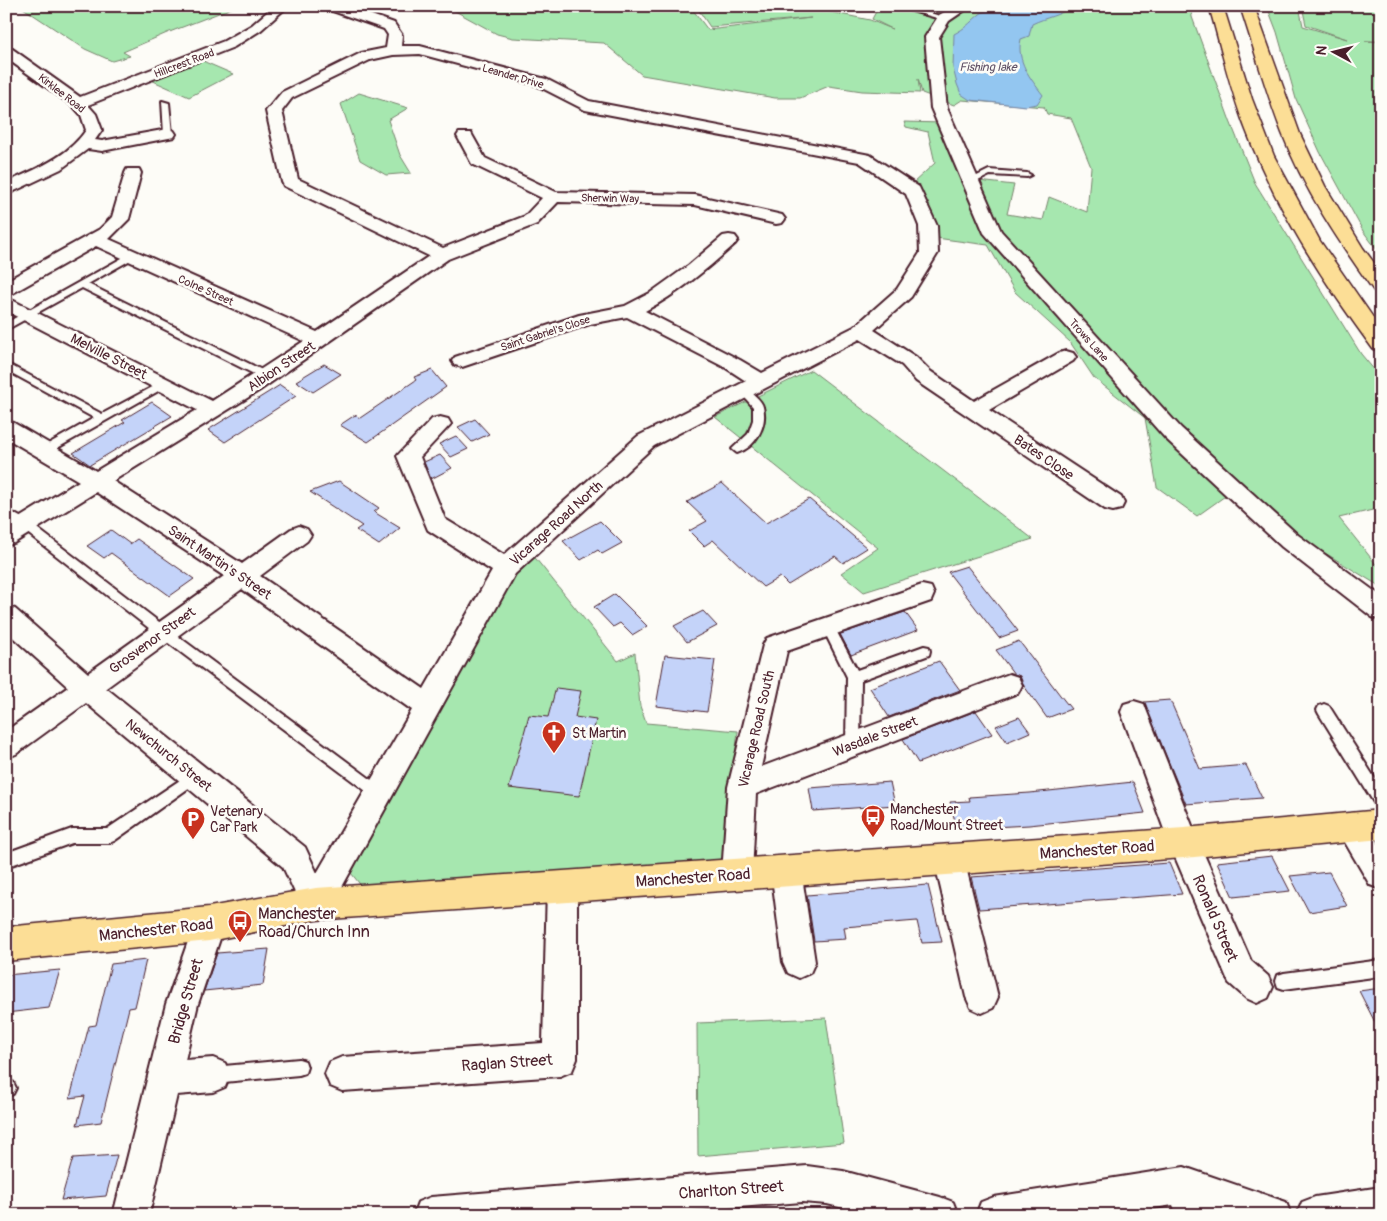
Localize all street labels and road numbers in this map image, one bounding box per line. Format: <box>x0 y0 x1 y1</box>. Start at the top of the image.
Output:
street label: Hillcrest Road <box>152 46 216 81</box>
street label: Leander Drive <box>481 61 546 92</box>
street label: Kirklee Road <box>36 71 88 116</box>
street label: Sherwin Way <box>581 191 639 206</box>
street label: Colne Street <box>176 272 236 309</box>
street label: Saint Gabriel's Close <box>499 313 592 354</box>
street label: Trows Lane <box>1066 316 1111 365</box>
street label: Melville Street <box>68 330 150 383</box>
street label: Albion Street <box>244 337 319 395</box>
street label: Bates Close <box>1011 431 1077 484</box>
street label: Vicarage Road North <box>506 477 606 570</box>
street label: Saint Martin's Street <box>165 522 275 604</box>
street label: Grosvenor Street <box>106 603 199 677</box>
street label: Vicarage Road South <box>735 669 778 789</box>
street label: Wasdale Street <box>830 712 920 760</box>
street label: Newchurch Street <box>122 715 216 796</box>
street label: Manchester Road <box>1039 836 1155 864</box>
street label: Manchester Road <box>635 864 751 892</box>
street label: Ronald Street <box>1188 872 1243 965</box>
street label: Manchester Road <box>98 914 214 946</box>
street label: Bridge Street <box>164 956 208 1046</box>
street label: Raglan Street <box>461 1050 554 1076</box>
street label: Charlton Street <box>678 1176 785 1204</box>

